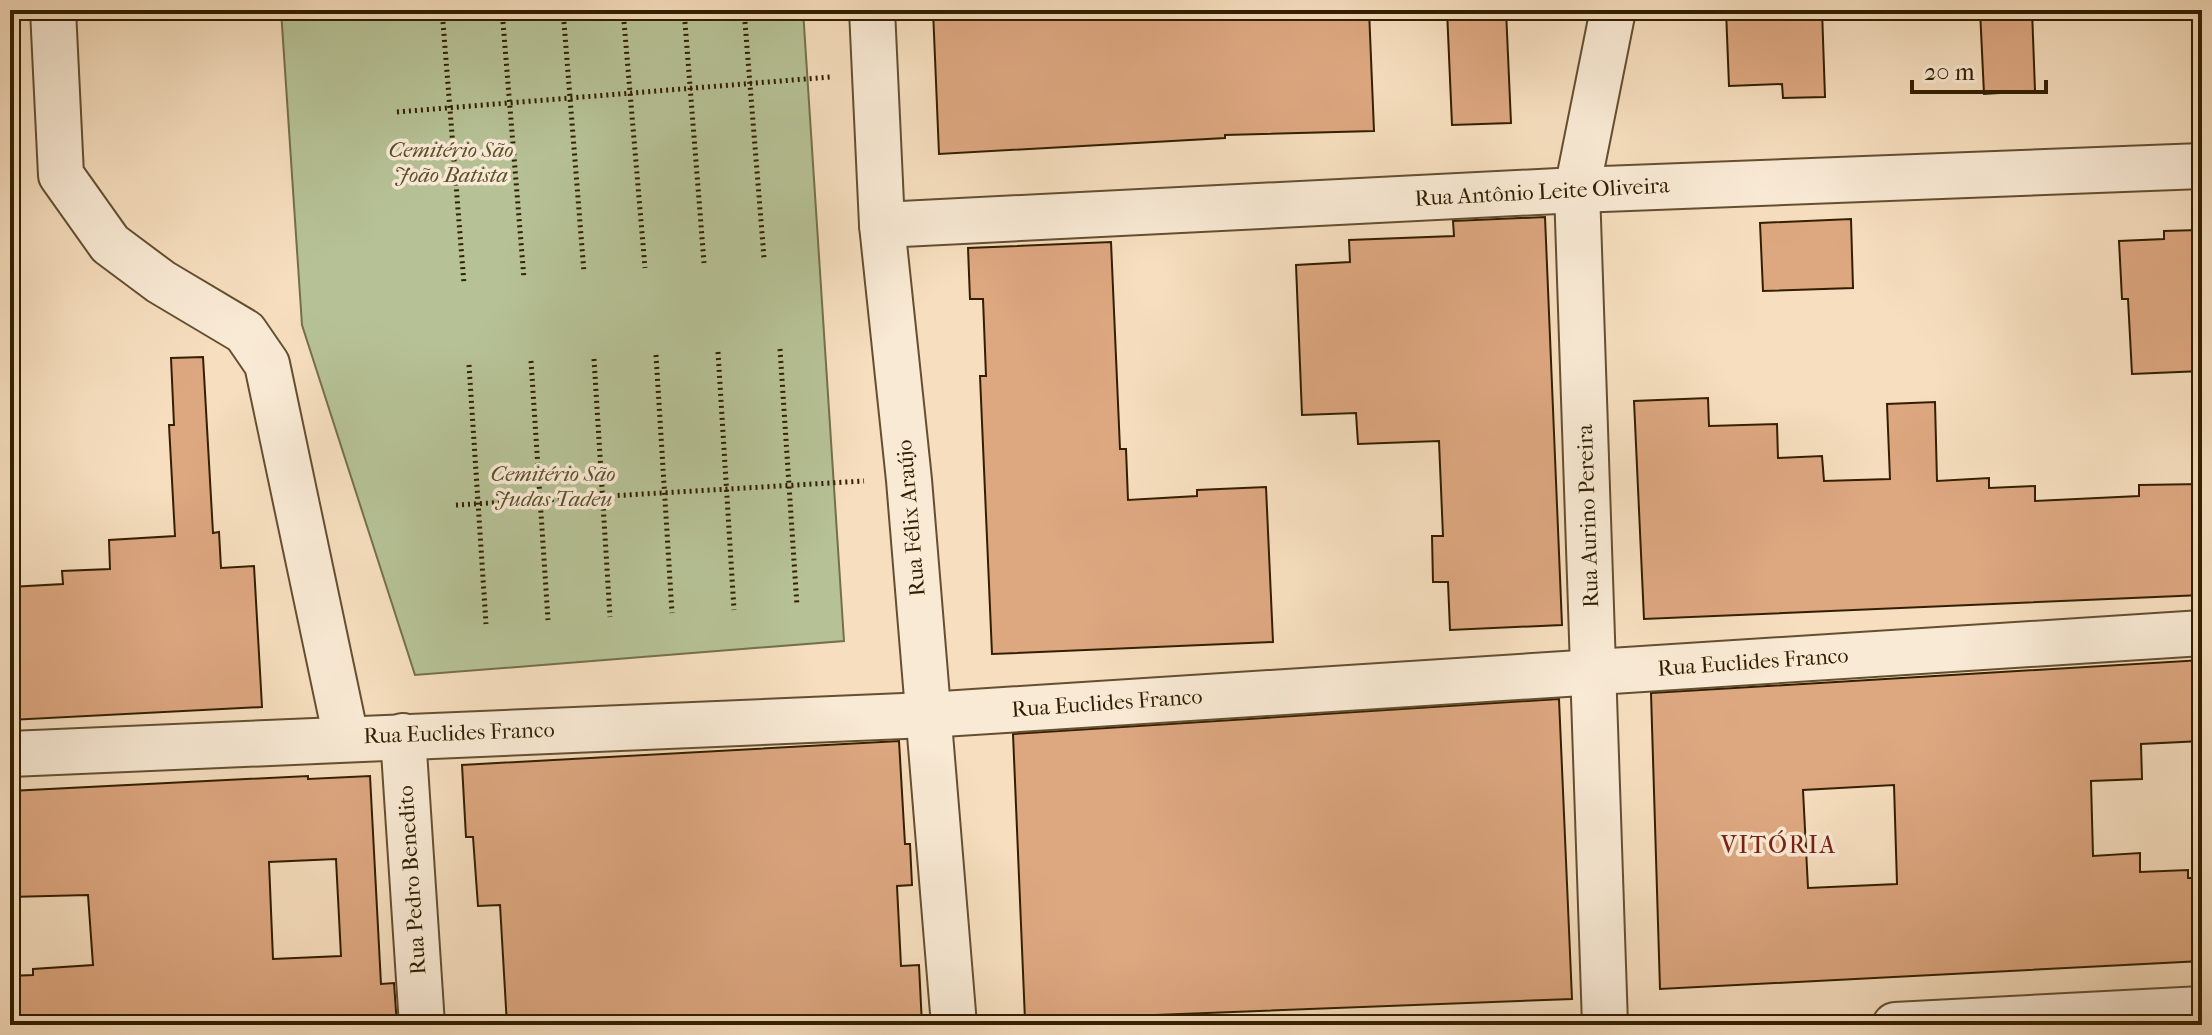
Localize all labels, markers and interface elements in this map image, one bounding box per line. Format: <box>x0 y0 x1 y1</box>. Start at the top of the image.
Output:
scale bar <box>1912 44 2046 94</box>
text: 20 m <box>1924 58 1975 86</box>
park label: Cemitério São João Batista <box>388 137 514 188</box>
street label: Rua Antônio Leite Oliveira <box>1414 172 1671 212</box>
street label: Rua Aurino Pereira <box>1572 423 1604 608</box>
street label: Rua Félix Araújo <box>891 439 931 597</box>
park label: Cemitério São Judas Tadeu <box>490 461 616 512</box>
street label: Rua Euclides Franco <box>1657 642 1849 682</box>
street label: Rua Euclides Franco <box>1011 683 1203 723</box>
street label: Rua Euclides Franco <box>363 717 555 749</box>
street label: Rua Pedro Benedito <box>392 784 432 976</box>
district label: VITÓRIA <box>1720 830 1837 859</box>

